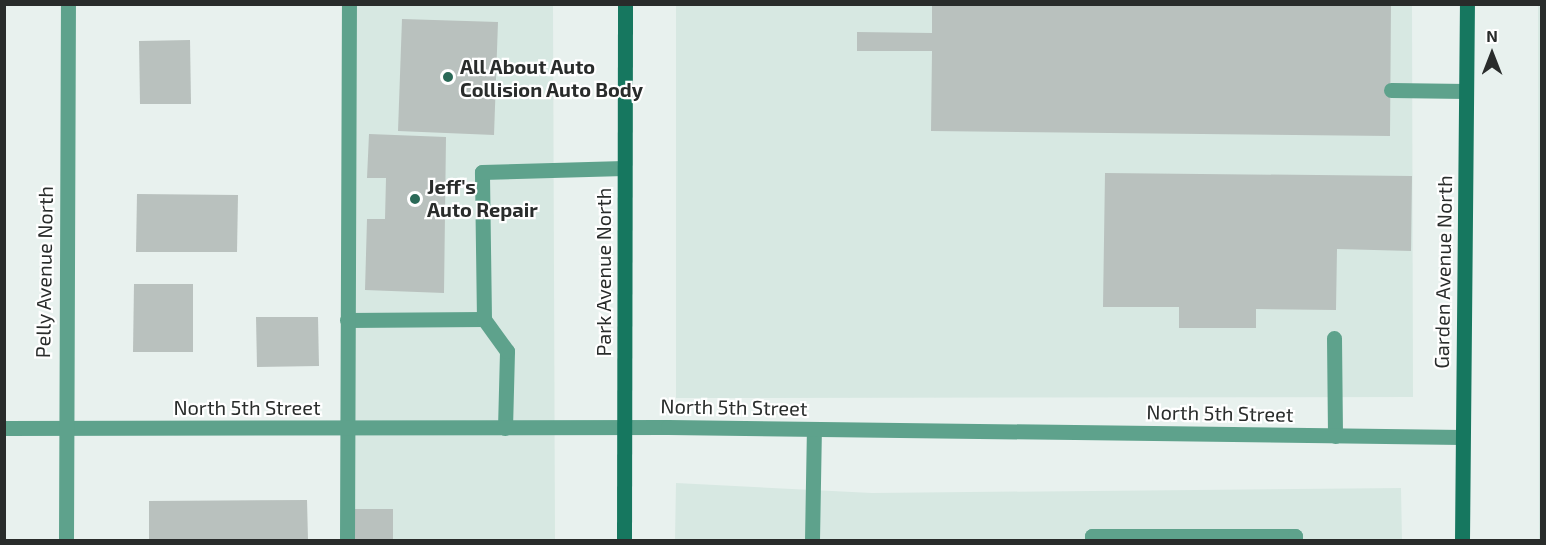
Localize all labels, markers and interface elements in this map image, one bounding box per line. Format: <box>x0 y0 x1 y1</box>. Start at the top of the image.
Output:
north arrow <box>1462 24 1522 84</box>
text: N <box>1486 26 1498 45</box>
place label: All About Auto Collision Auto Body <box>460 54 644 101</box>
marker: All About Auto Collision Auto Body <box>441 70 455 84</box>
place label: Jeff's Auto Repair <box>427 175 538 222</box>
street label: Garden Avenue North <box>1429 175 1457 369</box>
street label: Pelly Avenue North <box>30 185 58 359</box>
street label: Park Avenue North <box>591 187 615 357</box>
marker: Jeff's Auto Repair <box>408 192 422 206</box>
street label: North 5th Street <box>660 394 808 420</box>
street label: North 5th Street <box>173 395 321 419</box>
street label: North 5th Street <box>1146 400 1294 426</box>

